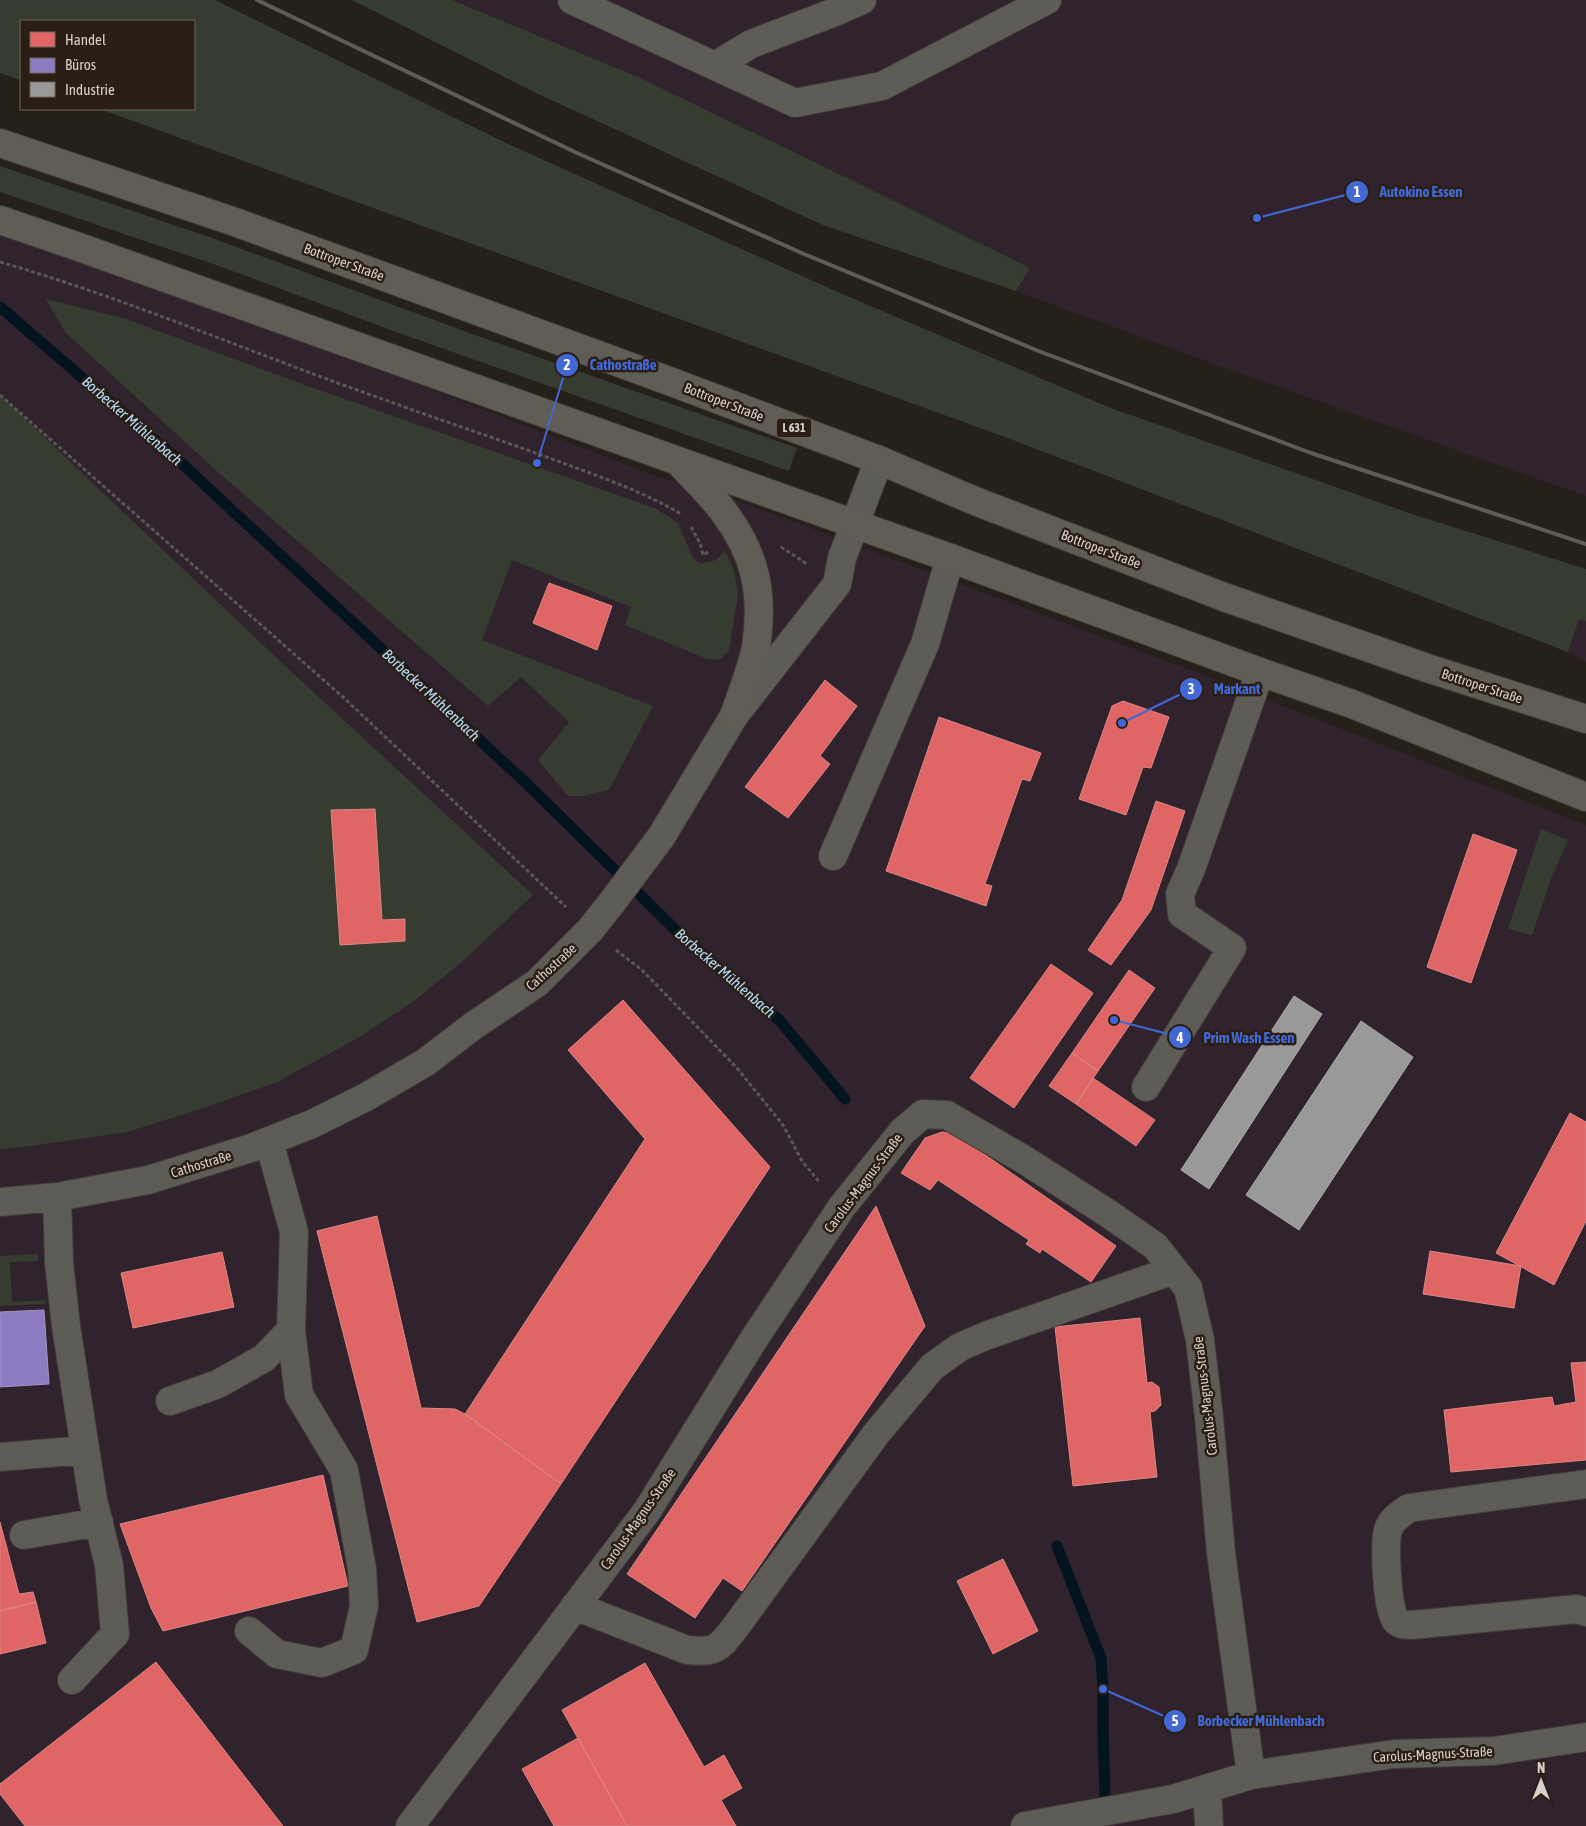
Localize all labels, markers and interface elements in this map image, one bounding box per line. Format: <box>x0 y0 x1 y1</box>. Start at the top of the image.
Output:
legend <box>20 20 195 110</box>
text: Handel <box>65 31 106 48</box>
text: Büros <box>65 56 96 73</box>
text: Industrie <box>65 81 115 98</box>
callout: Autokino Essen <box>1344 177 1472 207</box>
text: 1 <box>1353 183 1361 200</box>
text: Autokino Essen <box>1378 183 1463 200</box>
street label: Bottroper Straße <box>302 240 386 284</box>
callout: Cathostraße <box>555 350 667 380</box>
text: 2 <box>563 356 571 373</box>
text: Cathostraße <box>590 356 657 373</box>
water label: Borbecker Mühlenbach <box>79 373 186 469</box>
street label: Bottroper Straße <box>682 379 766 425</box>
road number: L 631 <box>776 418 812 438</box>
street label: Bottroper Straße <box>1059 526 1143 572</box>
water label: Borbecker Mühlenbach <box>379 645 483 744</box>
street label: Bottroper Straße <box>1439 665 1525 707</box>
callout: Markant <box>1179 674 1271 704</box>
text: 3 <box>1187 680 1195 697</box>
text: Markant <box>1214 680 1261 697</box>
water label: Borbecker Mühlenbach <box>672 925 779 1021</box>
street label: Cathostraße <box>522 940 580 994</box>
callout: Prim Wash Essen <box>1168 1022 1304 1052</box>
text: 4 <box>1175 1029 1184 1046</box>
text: Prim Wash Essen <box>1203 1029 1295 1046</box>
street label: Carolus-Magnus-Straße <box>821 1130 905 1236</box>
street label: Cathostraße <box>169 1147 233 1181</box>
street label: Carolus-Magnus-Straße <box>1190 1336 1220 1456</box>
street label: Carolus-Magnus-Straße <box>597 1465 679 1573</box>
callout: Borbecker Mühlenbach <box>1162 1706 1334 1736</box>
text: 5 <box>1171 1712 1179 1729</box>
text: Borbecker Mühlenbach <box>1198 1712 1324 1729</box>
street label: Carolus-Magnus-Straße <box>1373 1743 1493 1765</box>
north arrow <box>1516 1756 1566 1806</box>
text: N <box>1537 1760 1545 1776</box>

